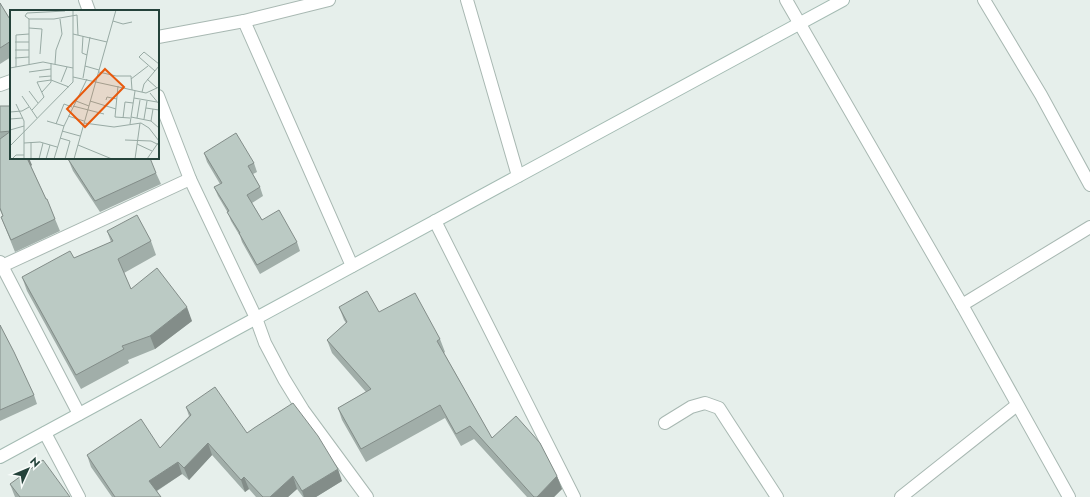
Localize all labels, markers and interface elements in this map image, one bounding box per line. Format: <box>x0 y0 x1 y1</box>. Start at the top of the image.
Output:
inset map <box>10 10 159 159</box>
north arrow <box>8 449 48 489</box>
text: N <box>26 453 44 471</box>

